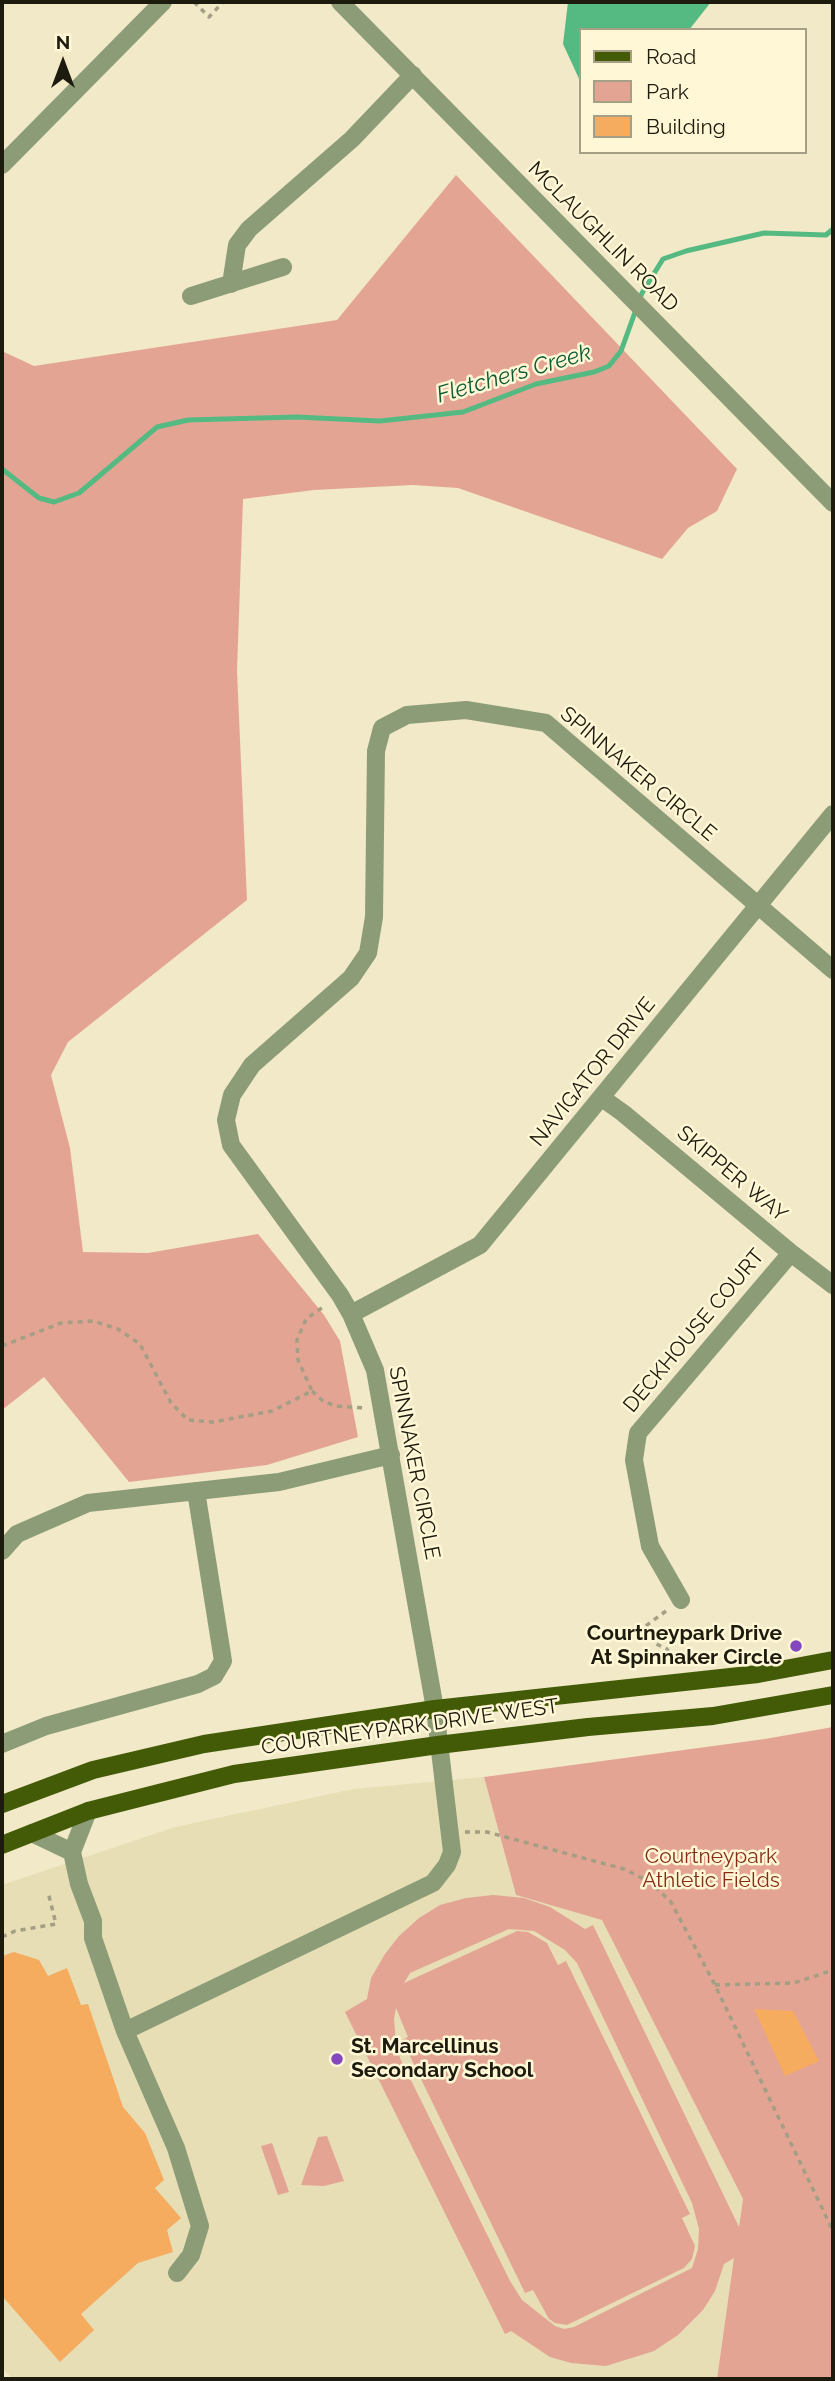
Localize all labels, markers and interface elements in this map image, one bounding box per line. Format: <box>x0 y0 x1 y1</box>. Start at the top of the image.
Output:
north arrow <box>28 28 98 98</box>
legend <box>580 28 807 154</box>
text: N <box>56 31 70 53</box>
text: Road <box>646 44 696 69</box>
text: Park <box>646 79 689 104</box>
text: Building <box>646 114 726 139</box>
street label: MCLAUGHLIN ROAD <box>523 157 683 317</box>
water label: Fletchers Creek <box>433 339 595 409</box>
street label: SPINNAKER CIRCLE <box>555 701 721 847</box>
street label: NAVIGATOR DRIVE <box>525 992 661 1152</box>
street label: SKIPPER WAY <box>672 1121 792 1227</box>
street label: DECKHOUSE COURT <box>618 1244 770 1418</box>
street label: SPINNAKER CIRCLE <box>383 1365 445 1561</box>
place label: Courtneypark Drive At Spinnaker Circle <box>587 1621 782 1671</box>
marker: Courtneypark Drive At Spinnaker Circle <box>788 1638 804 1654</box>
street label: COURTNEYPARK DRIVE WEST <box>260 1694 560 1760</box>
park label: Courtneypark Athletic Fields <box>642 1844 780 1894</box>
place label: St. Marcellinus Secondary School <box>351 2034 533 2084</box>
marker: St. Marcellinus Secondary School <box>329 2051 345 2067</box>

